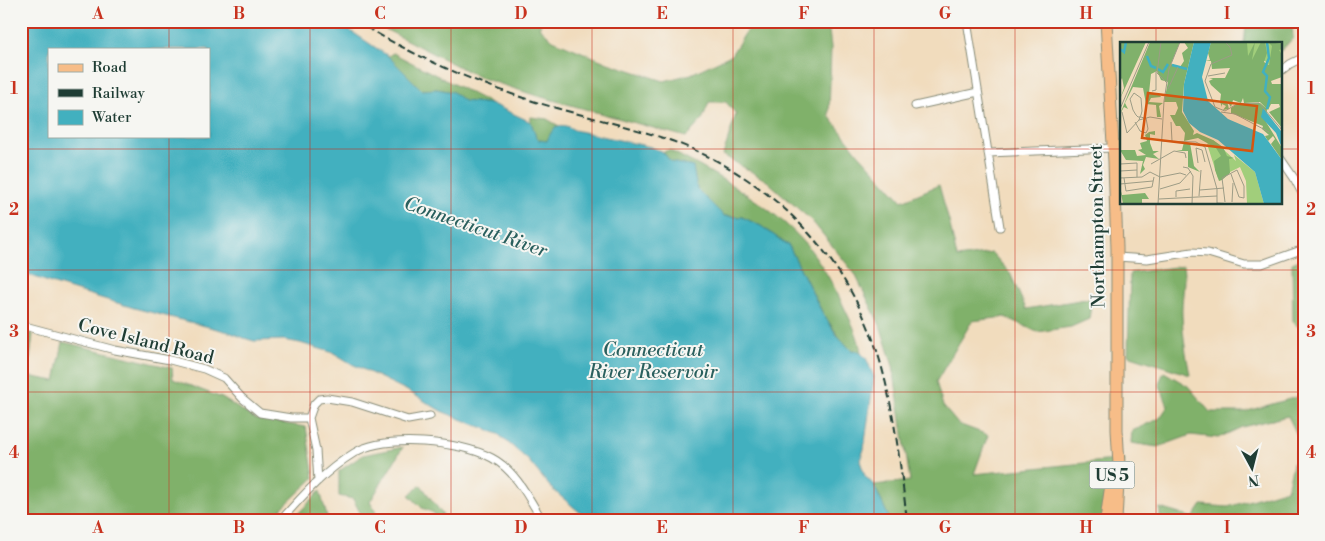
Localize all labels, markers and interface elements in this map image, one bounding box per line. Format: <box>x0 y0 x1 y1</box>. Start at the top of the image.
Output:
text: A <box>91 4 104 24</box>
text: B <box>233 4 245 24</box>
text: C <box>374 4 386 24</box>
text: D <box>515 4 528 24</box>
text: E <box>656 4 668 24</box>
text: F <box>798 4 810 24</box>
text: G <box>939 4 952 24</box>
text: H <box>1079 4 1093 24</box>
text: I <box>1224 4 1230 24</box>
inset map <box>1120 42 1282 205</box>
legend <box>48 48 210 138</box>
text: Road <box>92 58 127 77</box>
text: 1 <box>10 79 18 99</box>
text: 1 <box>1307 79 1315 99</box>
text: Railway <box>92 84 146 103</box>
text: Water <box>91 108 132 127</box>
street label: Northampton Street <box>1085 143 1110 308</box>
water label: Connecticut River <box>401 191 551 263</box>
text: 2 <box>9 200 19 220</box>
text: 2 <box>1306 200 1316 220</box>
street label: Cove Island Road <box>76 313 217 370</box>
text: 3 <box>9 322 19 342</box>
text: 3 <box>1306 322 1316 342</box>
water label: Connecticut River Reservoir <box>587 338 719 384</box>
text: 4 <box>9 443 20 463</box>
text: 4 <box>1306 443 1317 463</box>
north arrow <box>1228 444 1278 494</box>
road number: US 5 <box>1090 462 1134 488</box>
text: N <box>1247 470 1260 490</box>
text: A <box>91 518 104 538</box>
text: B <box>233 518 245 538</box>
text: C <box>374 518 386 538</box>
text: D <box>515 518 528 538</box>
text: E <box>656 518 668 538</box>
text: F <box>798 518 810 538</box>
text: G <box>939 518 952 538</box>
text: H <box>1079 518 1093 538</box>
text: I <box>1224 518 1230 538</box>

